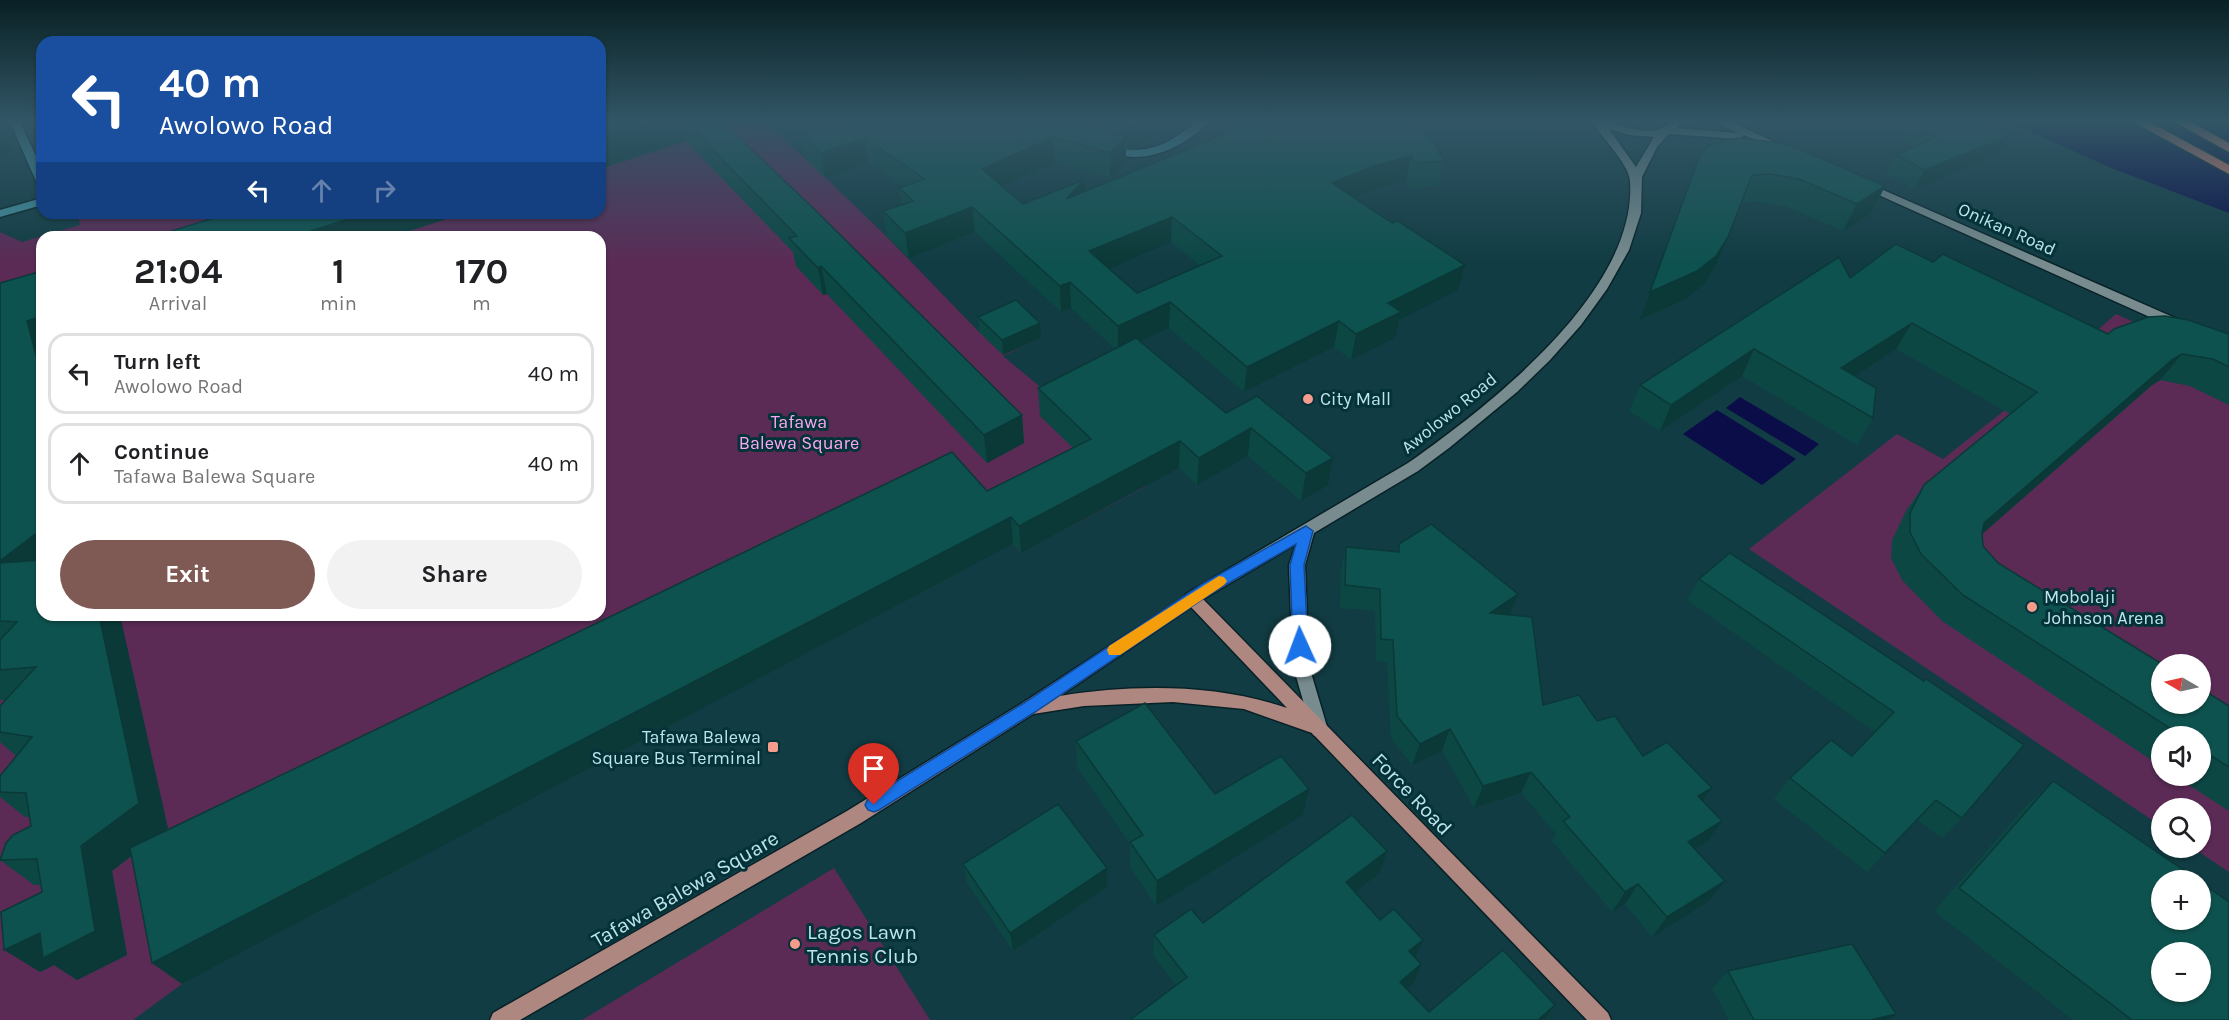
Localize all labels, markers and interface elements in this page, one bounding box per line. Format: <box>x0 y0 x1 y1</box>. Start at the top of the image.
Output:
text: 40 m <box>159 58 261 108</box>
icon: left <box>60 60 138 138</box>
text: Awolowo Road <box>159 109 333 141</box>
icon: left <box>242 174 275 207</box>
icon: ahead <box>305 174 338 207</box>
icon: right <box>368 174 401 207</box>
street label: Onikan Road <box>1955 198 2059 260</box>
text: 21:04 <box>134 250 222 292</box>
text: 1 <box>332 250 345 292</box>
text: 170 <box>455 250 508 292</box>
text: Arrival <box>149 292 207 315</box>
text: min <box>320 292 357 315</box>
text: m <box>472 292 491 315</box>
text: Turn left <box>114 349 201 375</box>
icon: left <box>63 357 96 390</box>
text: 40 m <box>528 361 579 387</box>
street label: Awolowo Road <box>1397 368 1501 458</box>
text: Awolowo Road <box>114 375 243 398</box>
place label: City Mall <box>1320 388 1391 410</box>
marker: City Mall <box>1301 392 1315 406</box>
park label: Tafawa Balewa Square <box>739 411 859 454</box>
text: Continue <box>114 439 209 465</box>
icon: ahead <box>63 447 96 480</box>
text: 40 m <box>528 451 579 477</box>
text: Tafawa Balewa Square <box>114 465 315 488</box>
button: Exit <box>60 540 315 609</box>
button: Share <box>327 540 582 609</box>
place label: Mobolaji Johnson Arena <box>2044 586 2164 629</box>
marker: Mobolaji Johnson Arena <box>2025 600 2039 614</box>
position arrow <box>1268 614 1332 678</box>
north arrow <box>2151 654 2211 714</box>
map controls <box>2151 654 2211 1002</box>
place label: Tafawa Balewa Square Bus Terminal <box>592 726 761 769</box>
button: sound <box>2151 726 2211 786</box>
marker: Tafawa Balewa Square Bus Terminal <box>766 740 780 754</box>
pin <box>848 743 899 805</box>
street label: Force Road <box>1367 748 1457 840</box>
icon: arrive <box>857 752 890 785</box>
button: search <box>2151 798 2211 858</box>
street label: Tafawa Balewa Square <box>587 826 783 952</box>
button: + <box>2151 870 2211 930</box>
place label: Lagos Lawn Tennis Club <box>807 920 918 968</box>
marker: Lagos Lawn Tennis Club <box>788 937 802 951</box>
button: − <box>2151 942 2211 1002</box>

